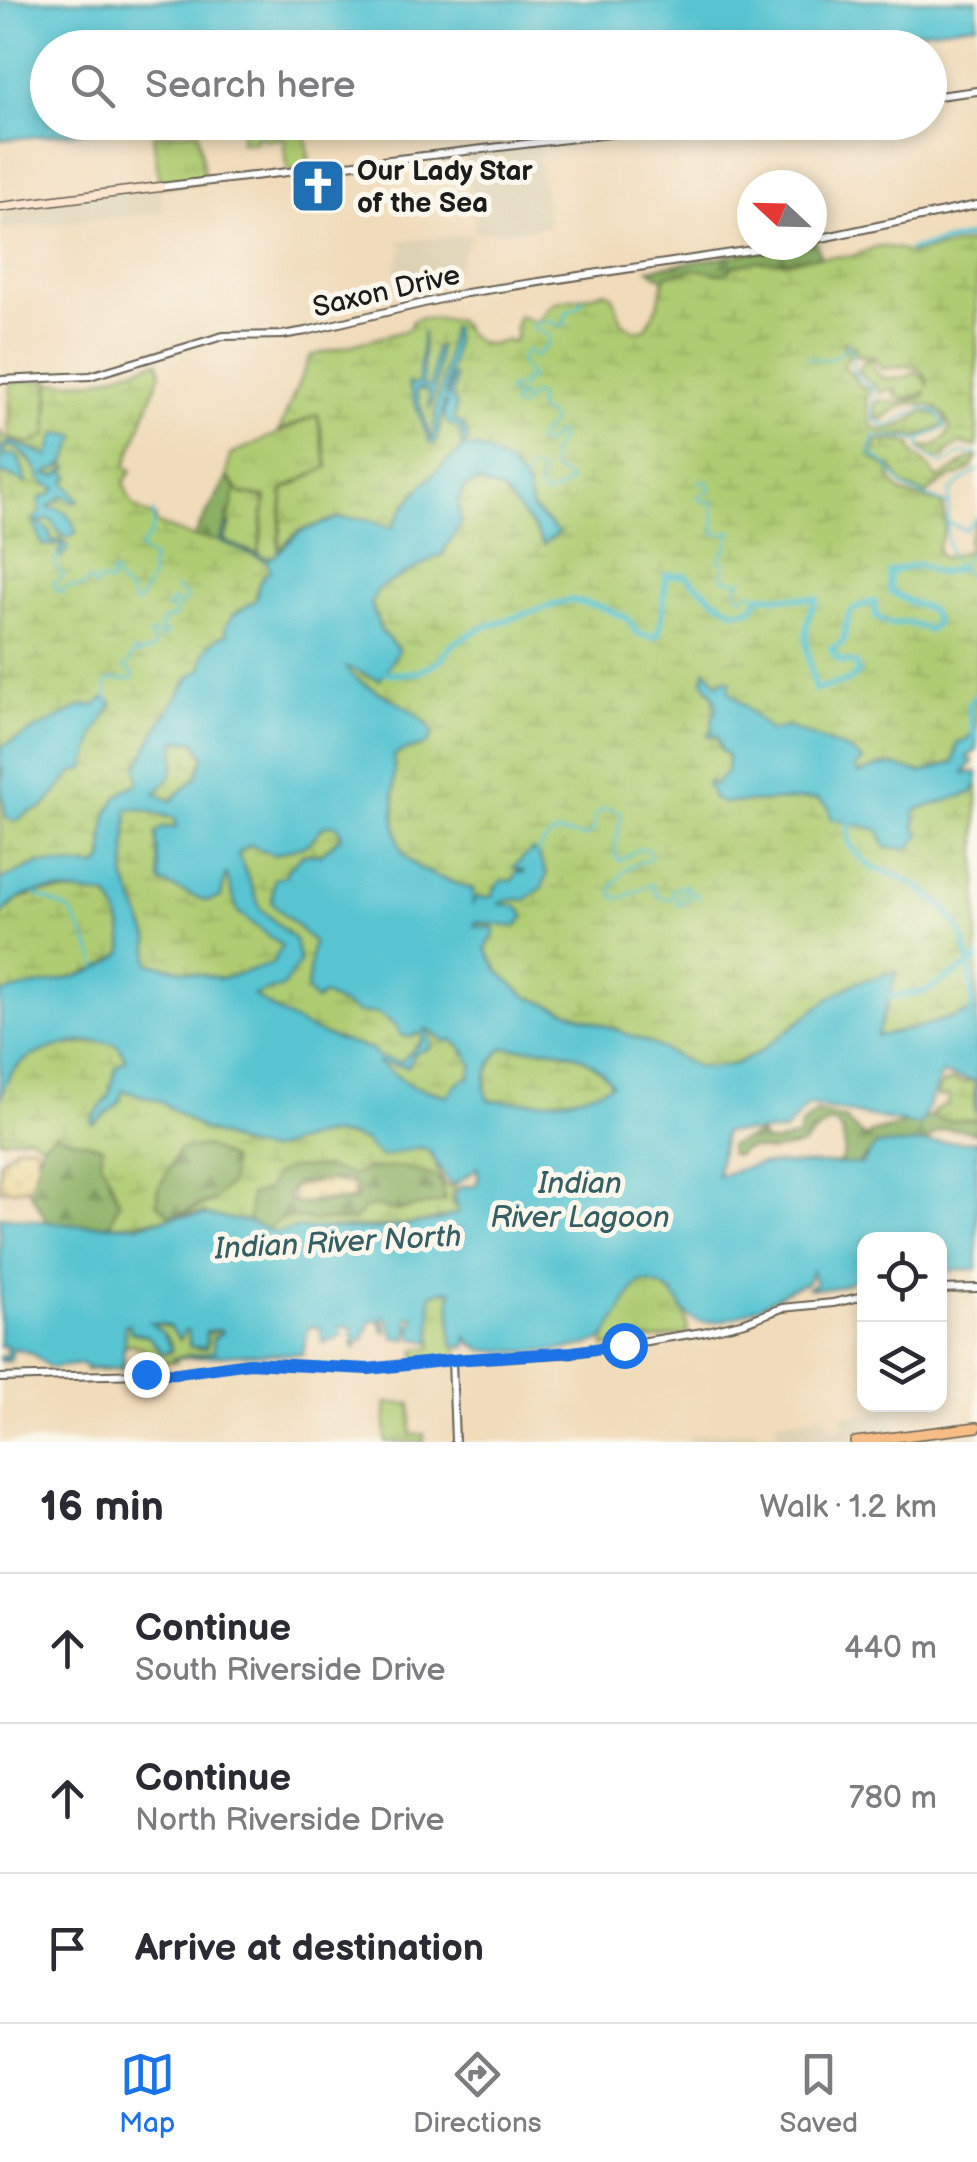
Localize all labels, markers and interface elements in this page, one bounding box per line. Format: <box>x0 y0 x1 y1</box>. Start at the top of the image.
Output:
search box <box>30 30 947 140</box>
icon: search <box>65 58 120 113</box>
text: Search here <box>145 63 356 108</box>
place label: Our Lady Star of the Sea <box>357 155 534 220</box>
church icon: Our Lady Star of the Sea <box>288 156 348 216</box>
north arrow <box>737 170 827 260</box>
street label: Saxon Drive <box>310 259 463 324</box>
water label: Indian River Lagoon <box>490 1166 670 1236</box>
water label: Indian River North <box>213 1219 462 1267</box>
map controls <box>857 1232 947 1412</box>
button: locate <box>857 1232 947 1322</box>
button: layers <box>857 1322 947 1412</box>
route start <box>602 1323 648 1369</box>
route end <box>124 1352 170 1398</box>
text: 16 min <box>40 1482 164 1533</box>
text: Walk · 1.2 km <box>760 1488 937 1527</box>
text: Continue <box>135 1606 291 1651</box>
icon: ahead <box>40 1621 95 1676</box>
text: 440 m <box>844 1629 937 1668</box>
text: South Riverside Drive <box>135 1651 445 1690</box>
text: Continue <box>135 1756 291 1801</box>
icon: ahead <box>40 1771 95 1826</box>
text: 780 m <box>849 1779 937 1818</box>
text: North Riverside Drive <box>135 1801 444 1840</box>
icon: arrive <box>40 1921 95 1976</box>
text: Arrive at destination <box>135 1926 484 1971</box>
tab: Map <box>119 2047 175 2140</box>
tab: Directions <box>413 2047 542 2140</box>
tab: Saved <box>780 2047 858 2140</box>

